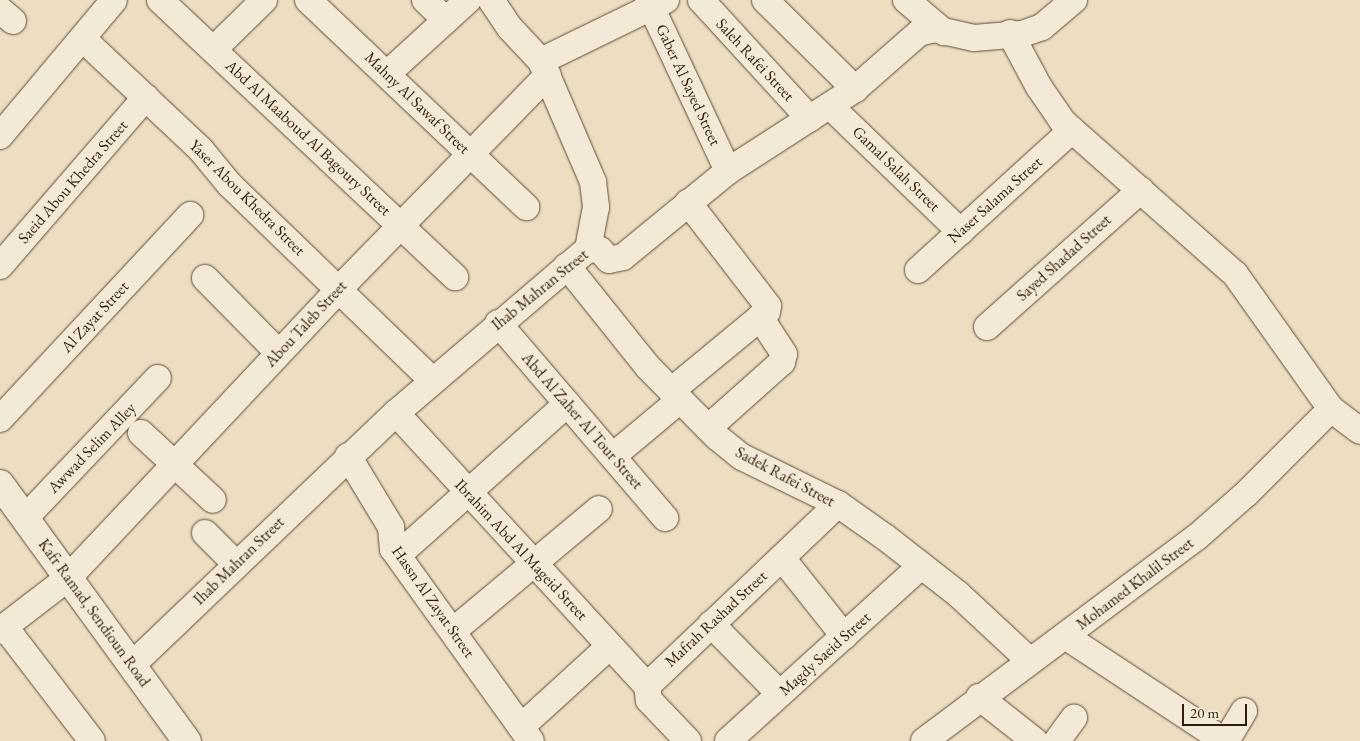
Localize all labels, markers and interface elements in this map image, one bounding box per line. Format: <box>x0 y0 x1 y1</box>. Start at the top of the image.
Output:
street label: Saleh Rafei Street <box>712 15 798 105</box>
street label: Gaber Al Sayed Street <box>651 21 725 149</box>
street label: Mahny Al Sawaf Street <box>360 48 474 158</box>
street label: Abd Al Maaboud Al Bagoury Street <box>221 56 395 220</box>
street label: Saeid Abou Khedra Street <box>14 116 132 248</box>
street label: Gamal Salah Street <box>848 122 944 216</box>
street label: Yaser Abou Khedra Street <box>185 136 309 260</box>
street label: Naser Salama Street <box>944 153 1046 247</box>
street label: Sayed Shadad Street <box>1013 211 1115 305</box>
street label: Ihab Mahran Street <box>488 245 592 335</box>
street label: Al Zayat Street <box>57 277 133 357</box>
street label: Abou Taleb Street <box>261 277 351 371</box>
street label: Abd Al Zaher Al Tour Street <box>517 349 647 493</box>
street label: Awwad Selim Alley <box>44 399 140 497</box>
street label: Sadek Rafei Street <box>732 443 838 511</box>
street label: Ibrahim Abd Al Mageid Street <box>451 475 591 625</box>
street label: Ihab Mahran Street <box>190 513 288 609</box>
street label: Mohamed Khalil Street <box>1073 534 1197 634</box>
street label: Kafr Ramad, Sendioun Road <box>34 535 154 691</box>
street label: Hassn Al Zayat Street <box>387 542 479 662</box>
street label: Mafrah Rashad Street <box>661 567 771 671</box>
street label: Magdy Saeid Street <box>775 608 875 700</box>
scale bar <box>1185 694 1250 726</box>
text: 20 m <box>1190 703 1219 722</box>

